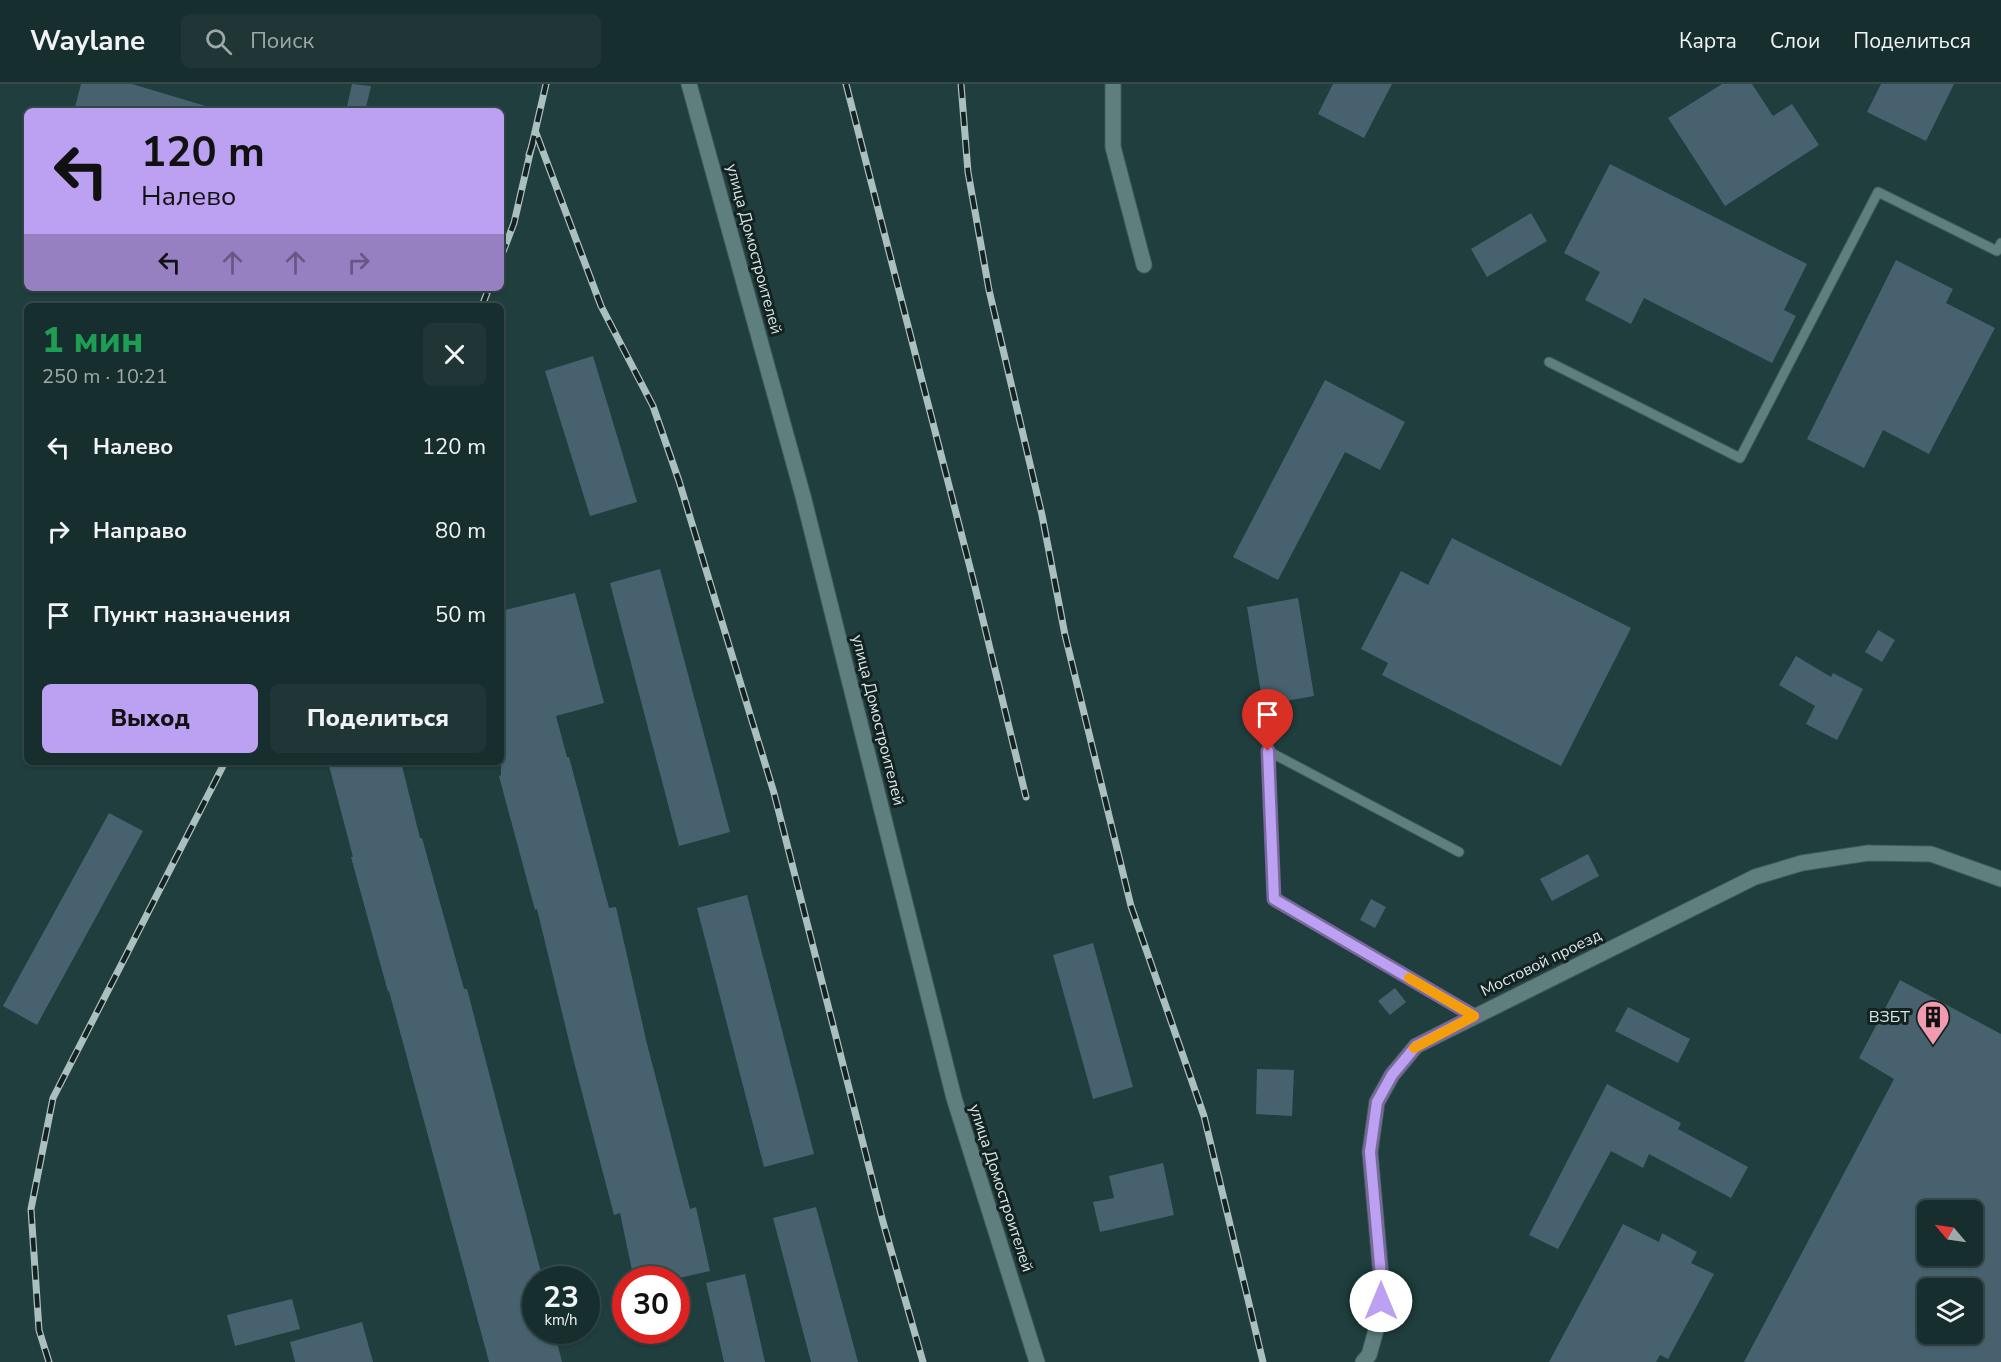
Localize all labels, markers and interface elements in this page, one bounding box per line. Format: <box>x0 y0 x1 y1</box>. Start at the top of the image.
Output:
search box <box>181 14 601 68</box>
text: Waylane <box>30 22 145 60</box>
icon: search <box>202 25 235 58</box>
text: Поиск <box>250 26 314 56</box>
text: Карта <box>1679 27 1737 55</box>
text: Слои <box>1770 27 1820 55</box>
text: Поделиться <box>1853 27 1971 55</box>
text: 120 m <box>141 124 265 181</box>
icon: left <box>42 132 120 210</box>
street label: улица Домостроителей <box>721 161 787 337</box>
text: Налево <box>141 178 236 215</box>
icon: left <box>153 246 186 279</box>
icon: ahead <box>216 246 249 279</box>
icon: ahead <box>279 246 312 279</box>
icon: right <box>342 246 375 279</box>
text: 1 мин <box>42 316 143 365</box>
button: close <box>423 323 486 386</box>
text: 250 m · 10:21 <box>42 363 168 390</box>
icon: left <box>42 431 75 464</box>
text: Налево <box>93 432 173 462</box>
text: 120 m <box>422 432 486 462</box>
icon: right <box>42 515 75 548</box>
text: Направо <box>93 516 187 546</box>
text: 80 m <box>435 516 486 546</box>
icon: arrive <box>42 599 75 632</box>
text: Пункт назначения <box>93 600 291 630</box>
text: 50 m <box>435 600 486 630</box>
street label: улица Домостроителей <box>846 632 910 808</box>
button: Выход <box>42 684 258 753</box>
button: Поделиться <box>270 684 486 753</box>
pin <box>1242 689 1293 751</box>
icon: arrive <box>1251 698 1284 731</box>
street label: Мостовой проезд <box>1477 924 1606 1002</box>
building icon: ВЗБТ <box>1915 999 1951 1046</box>
place label: ВЗБТ <box>1869 1006 1910 1028</box>
street label: улица Домостроителей <box>963 1101 1039 1275</box>
north arrow <box>1917 1200 1983 1266</box>
map controls <box>1917 1200 1983 1344</box>
speed limit sign: 30 <box>612 1266 690 1344</box>
position arrow <box>1349 1269 1413 1333</box>
text: 23 <box>543 1277 579 1318</box>
button: layers <box>1917 1278 1983 1344</box>
text: km/h <box>544 1310 578 1330</box>

